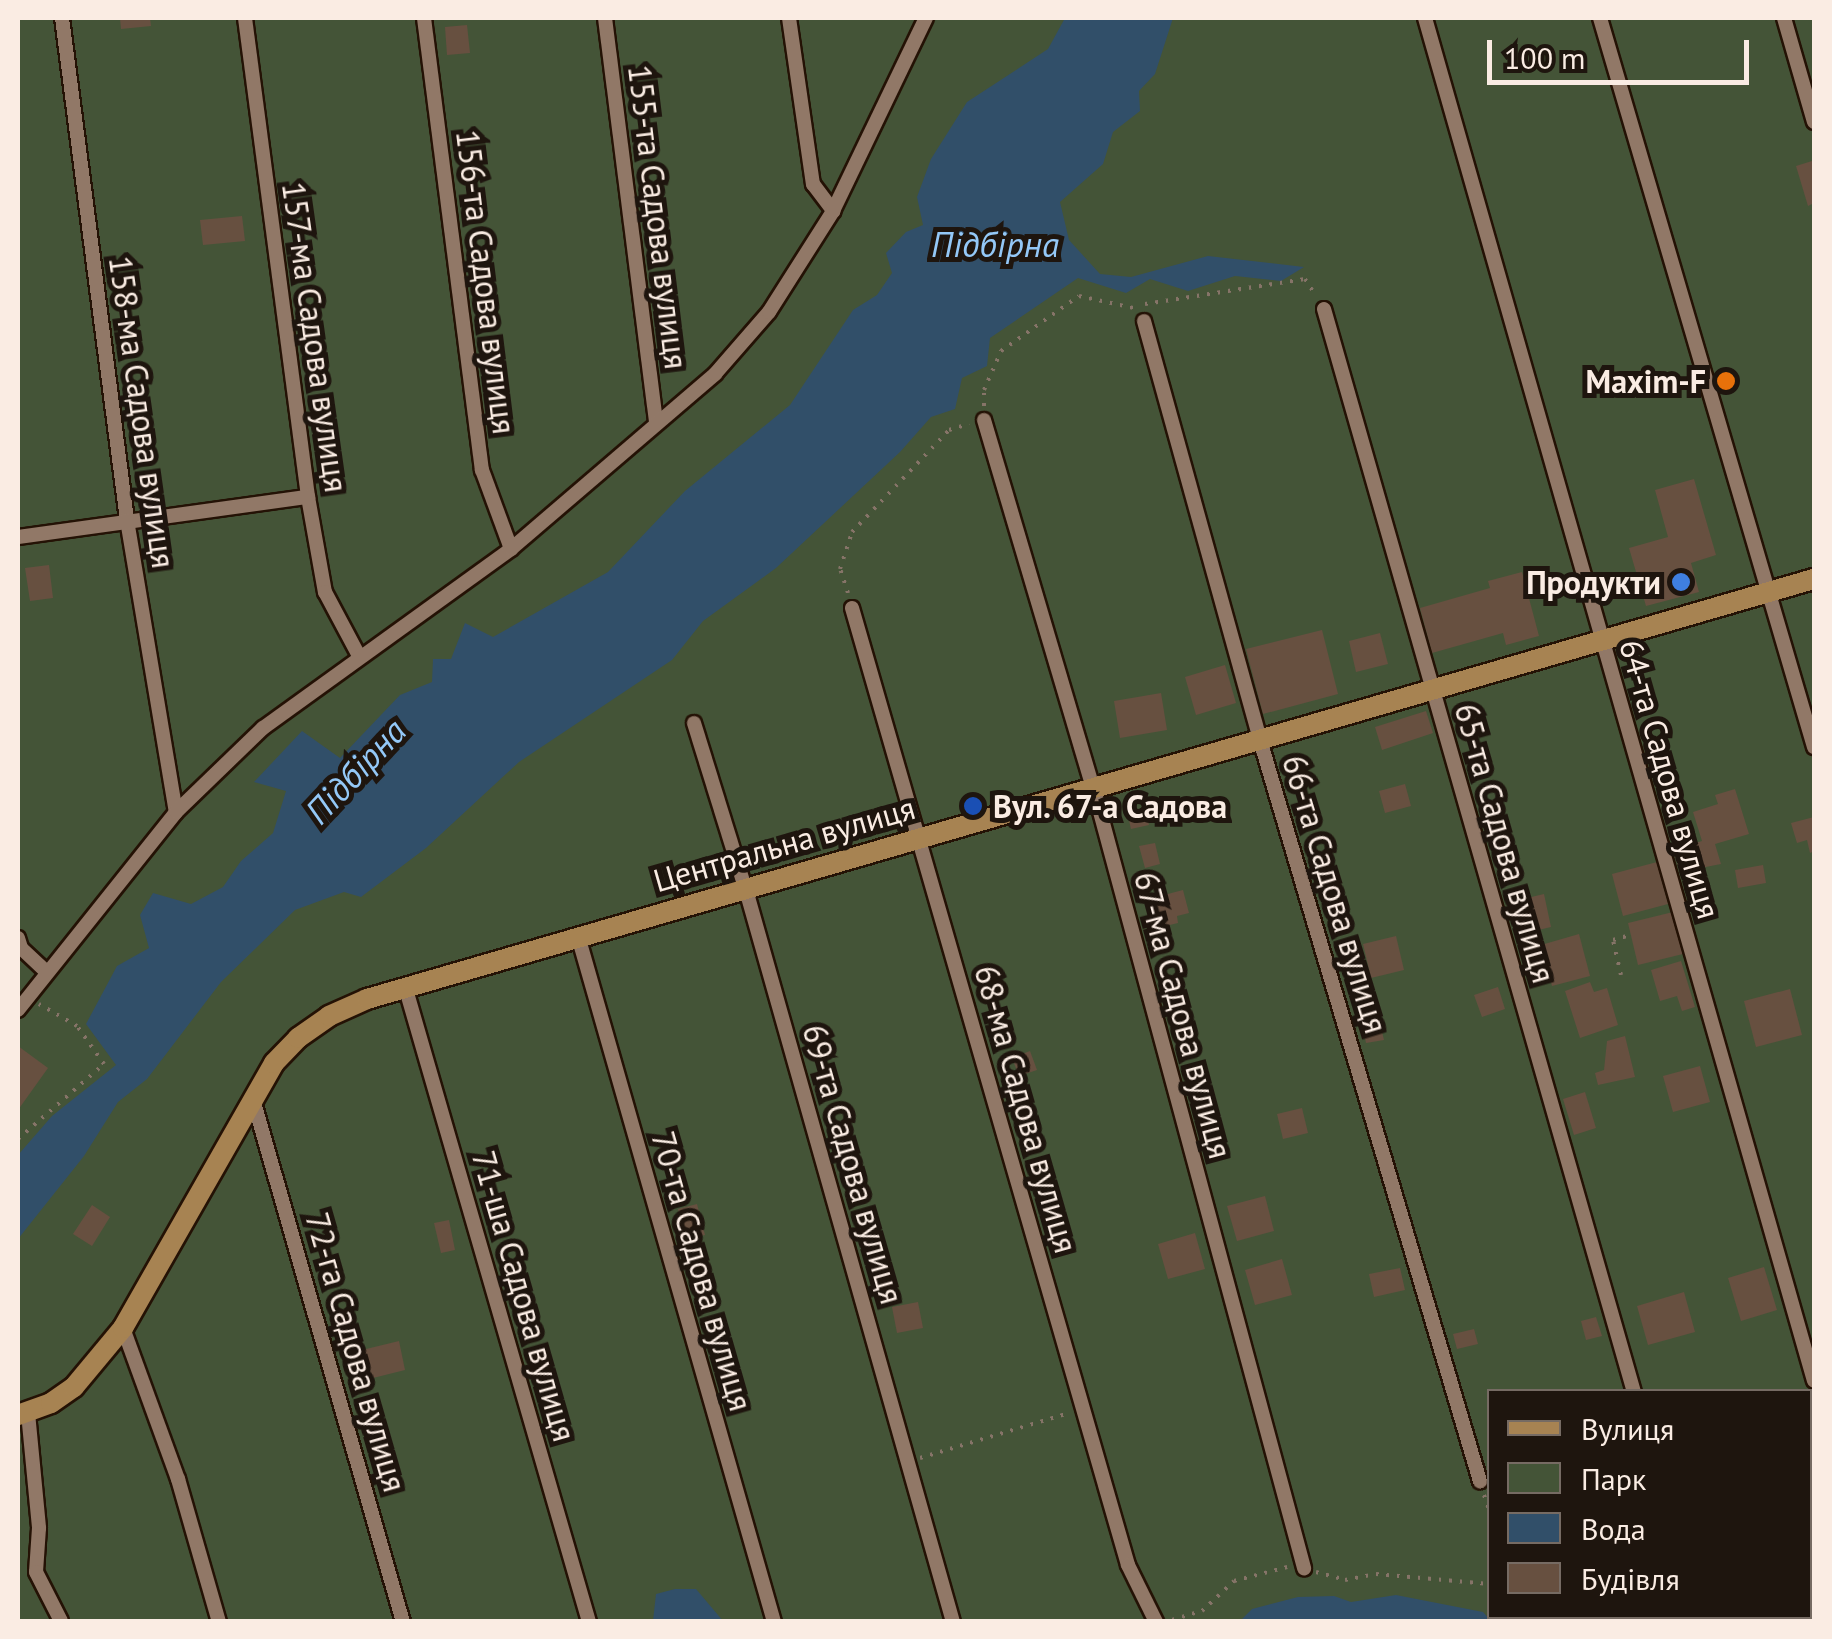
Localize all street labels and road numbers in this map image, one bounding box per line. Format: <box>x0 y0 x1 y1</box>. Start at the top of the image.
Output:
street label: 155-та Садова вулиця <box>620 63 696 371</box>
street label: 156-та Садова вулиця <box>448 128 524 436</box>
street label: 157-ма Садова вулиця <box>274 180 356 494</box>
street label: 158-ма Садова вулиця <box>101 254 183 570</box>
street label: 64-та Садова вулиця <box>1612 635 1728 923</box>
street label: 65-та Садова вулиця <box>1447 699 1563 987</box>
street label: 66-та Садова вулиця <box>1274 750 1396 1038</box>
street label: Центральна вулиця <box>649 788 919 900</box>
street label: 67-ма Садова вулиця <box>1126 867 1240 1163</box>
street label: 68-ма Садова вулиця <box>967 961 1085 1257</box>
street label: 69-та Садова вулиця <box>795 1020 911 1308</box>
street label: 70-та Садова вулиця <box>644 1127 760 1415</box>
street label: 71-ша Садова вулиця <box>464 1146 584 1446</box>
street label: 72-га Садова вулиця <box>298 1208 414 1496</box>

